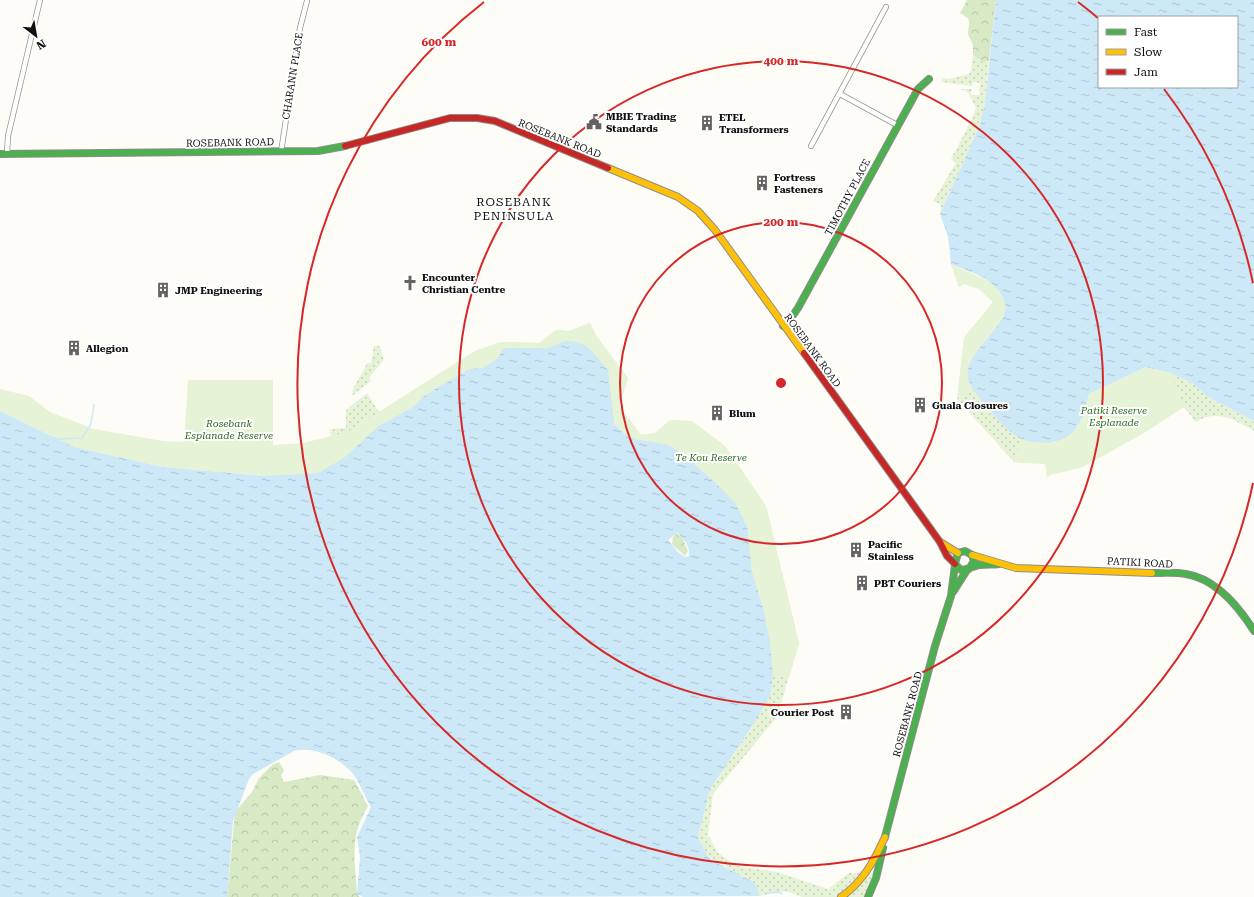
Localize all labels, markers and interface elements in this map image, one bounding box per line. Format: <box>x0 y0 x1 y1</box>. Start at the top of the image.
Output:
north arrow <box>16 16 56 56</box>
legend <box>1098 16 1238 88</box>
text: Fast <box>1134 25 1158 39</box>
street label: CHARANN PLACE <box>280 32 305 120</box>
text: 600 m <box>422 35 457 49</box>
text: N <box>33 36 48 52</box>
text: Slow <box>1134 45 1162 59</box>
text: 400 m <box>764 54 799 68</box>
text: Jam <box>1134 65 1158 79</box>
place label: MBIE Trading Standards <box>606 111 677 134</box>
place label: ETEL Transformers <box>719 112 789 135</box>
public building icon: MBIE Trading Standards <box>585 113 603 131</box>
building icon: ETEL Transformers <box>698 114 716 132</box>
street label: ROSEBANK ROAD <box>517 117 603 160</box>
street label: ROSEBANK ROAD <box>186 136 274 149</box>
street label: TIMOTHY PLACE <box>823 157 872 237</box>
place label: Fortress Fasteners <box>774 172 823 195</box>
building icon: Fortress Fasteners <box>753 174 771 192</box>
district label: ROSEBANK PENINSULA <box>474 195 554 223</box>
text: 200 m <box>764 215 799 229</box>
place label: Encounter Christian Centre <box>422 272 506 295</box>
church icon: Encounter Christian Centre <box>401 274 419 292</box>
building icon: JMP Engineering <box>154 281 172 299</box>
place label: JMP Engineering <box>175 285 263 296</box>
street label: ROSEBANK ROAD <box>782 311 843 389</box>
building icon: Allegion <box>65 339 83 357</box>
place label: Allegion <box>86 343 129 354</box>
centre of rings <box>774 376 788 390</box>
building icon: Guala Closures <box>911 396 929 414</box>
place label: Guala Closures <box>932 400 1008 411</box>
building icon: Blum <box>708 404 726 422</box>
park label: Patiki Reserve Esplanade <box>1080 405 1147 428</box>
place label: Blum <box>729 408 756 419</box>
park label: Rosebank Esplanade Reserve <box>184 418 273 441</box>
park label: Te Kou Reserve <box>675 452 747 463</box>
place label: Pacific Stainless <box>868 539 914 562</box>
building icon: Pacific Stainless <box>847 541 865 559</box>
street label: PATIKI ROAD <box>1107 555 1173 570</box>
building icon: PBT Couriers <box>853 574 871 592</box>
place label: PBT Couriers <box>874 578 941 589</box>
street label: ROSEBANK ROAD <box>891 670 924 758</box>
building icon: Courier Post <box>837 703 855 721</box>
place label: Courier Post <box>771 707 834 718</box>

